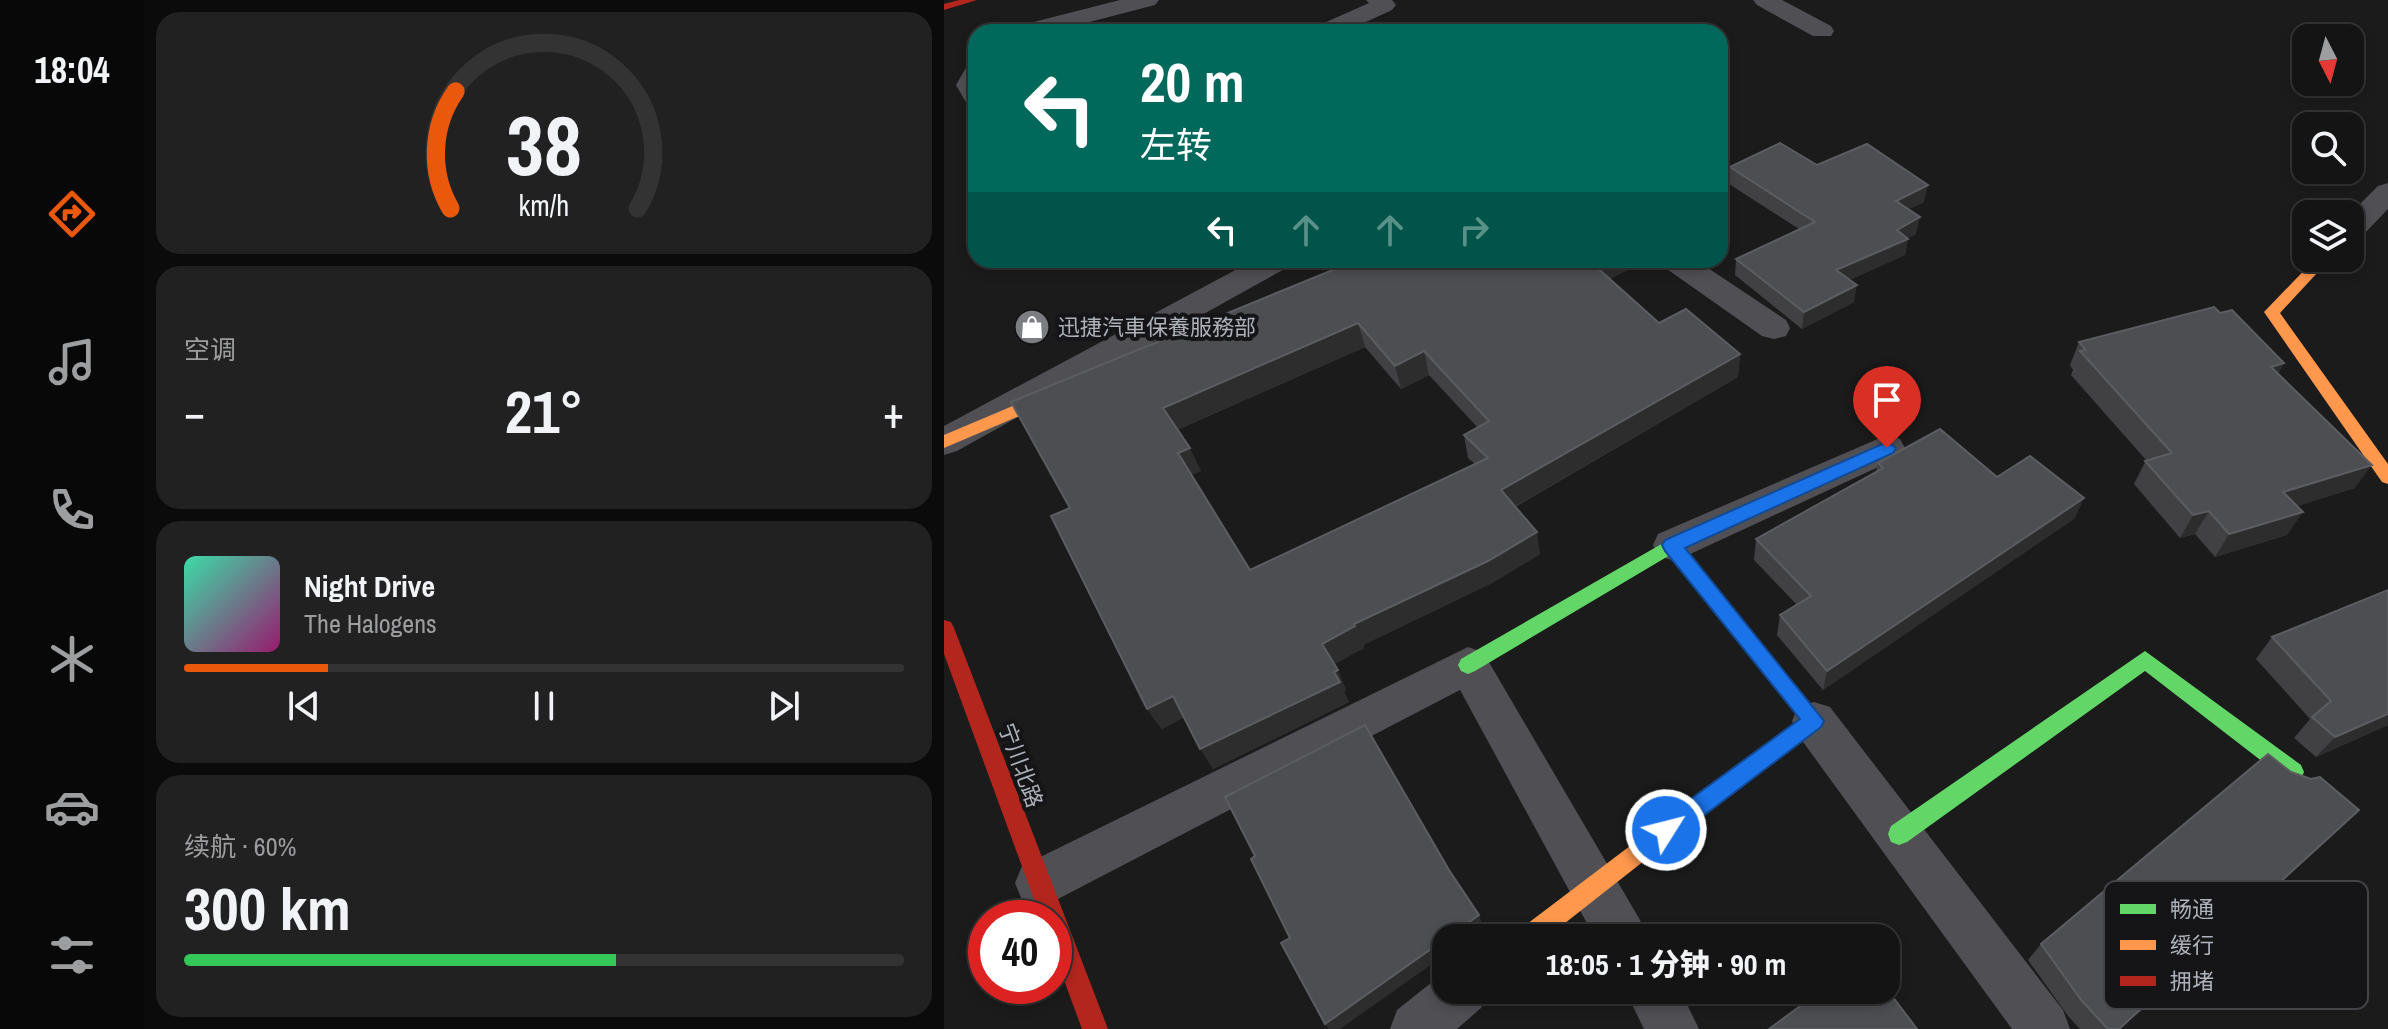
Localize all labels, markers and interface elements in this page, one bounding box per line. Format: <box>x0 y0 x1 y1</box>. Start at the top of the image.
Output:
north arrow <box>2292 24 2364 96</box>
map controls <box>2292 24 2364 272</box>
text: 20 m <box>1140 44 1245 119</box>
text: 18:04 <box>34 46 110 94</box>
icon: left <box>1008 56 1112 160</box>
text: 38 <box>506 89 582 201</box>
button: search <box>2292 112 2364 184</box>
text: 左转 <box>1140 121 1212 169</box>
icon: directions <box>44 186 100 242</box>
text: km/h <box>519 186 569 225</box>
button: layers <box>2292 200 2364 272</box>
icon: left <box>1200 208 1244 252</box>
icon: ahead <box>1284 208 1328 252</box>
icon: ahead <box>1368 208 1412 252</box>
icon: right <box>1452 208 1496 252</box>
shop icon: 迅捷汽車保養服務部 <box>1013 308 1051 346</box>
place label: 迅捷汽車保養服務部 <box>1058 312 1256 342</box>
text: 空调 <box>184 332 236 367</box>
icon: music <box>44 334 100 390</box>
pin <box>1853 366 1921 448</box>
text: 21° <box>505 371 583 452</box>
icon: arrive <box>1865 378 1909 422</box>
text: − <box>184 382 205 442</box>
text: + <box>883 382 904 442</box>
icon: phone <box>44 482 100 538</box>
text: Night Drive <box>304 566 435 606</box>
text: The Halogens <box>304 606 437 641</box>
icon: climate <box>44 631 100 687</box>
icon: previous <box>282 684 326 728</box>
icon: pause <box>522 684 566 728</box>
icon: next <box>762 684 806 728</box>
street label: 宁川北路 <box>992 719 1050 811</box>
icon: car <box>44 779 100 835</box>
position arrow <box>1624 788 1708 872</box>
text: 续航 · 60% <box>184 829 296 864</box>
text: 300 km <box>184 868 351 949</box>
legend <box>2104 881 2368 1009</box>
text: 畅通 <box>2170 894 2214 924</box>
speed limit sign: 40 <box>968 900 1072 1004</box>
icon: filters <box>44 927 100 983</box>
text: 缓行 <box>2170 930 2214 960</box>
text: 18:05 · 1 分钟 · 90 m <box>1546 944 1786 984</box>
text: 拥堵 <box>2170 966 2214 996</box>

